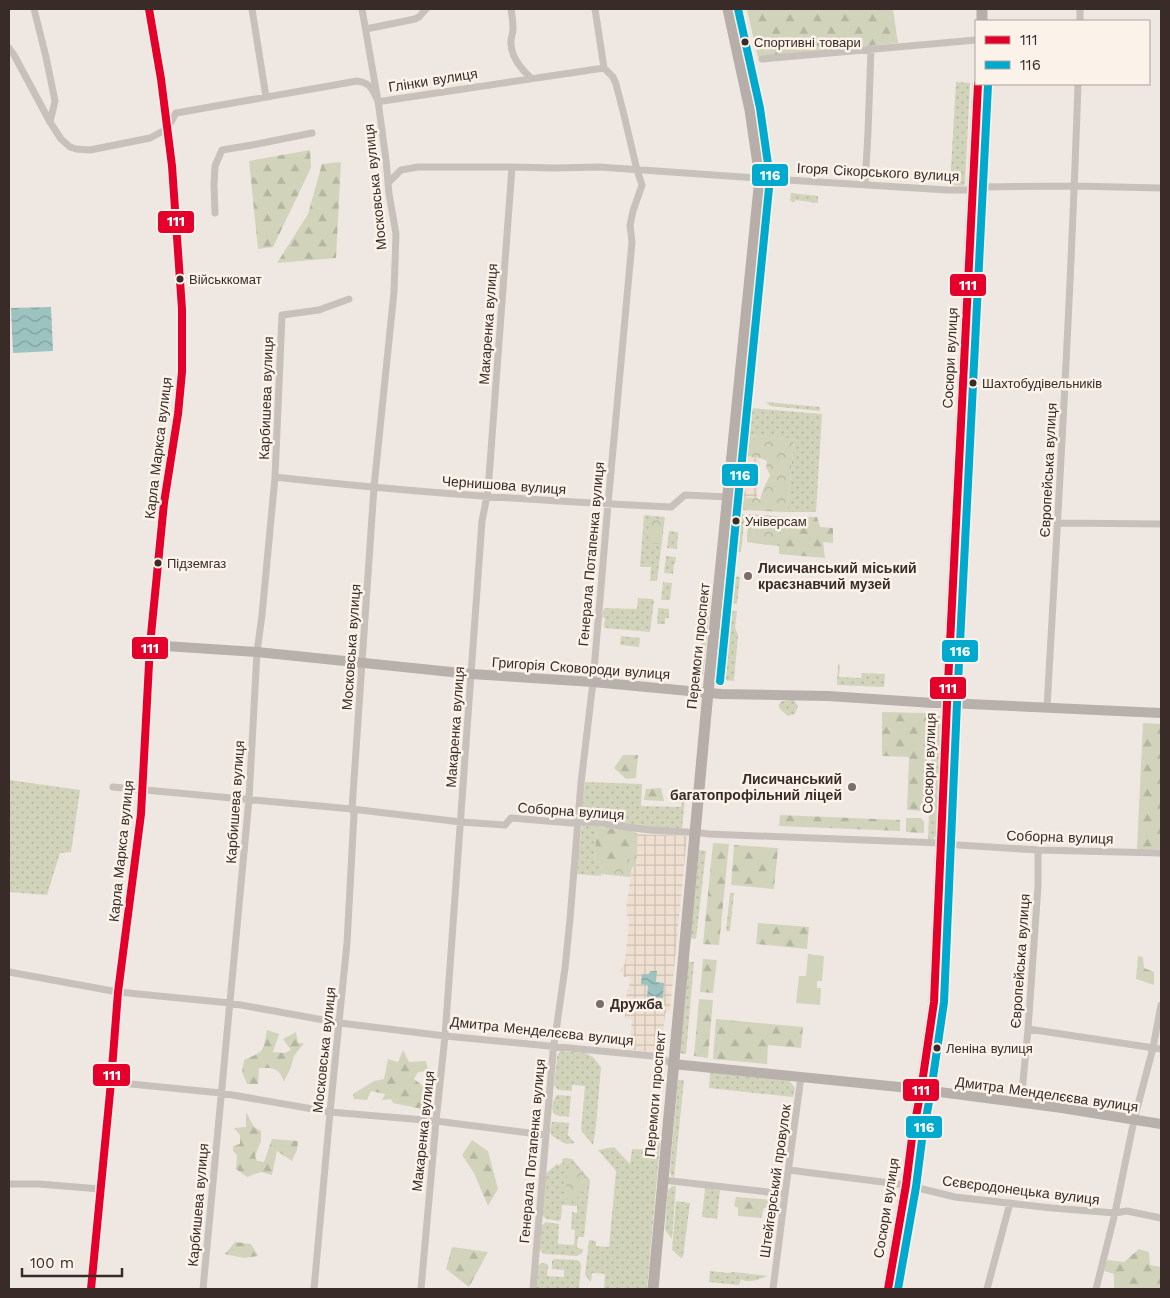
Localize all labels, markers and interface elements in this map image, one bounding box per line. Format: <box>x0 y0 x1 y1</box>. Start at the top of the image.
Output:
legend <box>975 20 1150 85</box>
text: 111 <box>1020 31 1038 49</box>
place label: Спортивні товари <box>754 35 861 50</box>
marker: Спортивні товари <box>740 37 750 47</box>
text: 116 <box>1020 56 1041 74</box>
street label: Глінки вулиця <box>387 65 479 95</box>
street label: Московська вулиця <box>360 123 390 251</box>
street label: Ігоря Сікорського вулиця <box>796 160 960 184</box>
line badge: 116 <box>751 163 789 187</box>
text: 116 <box>760 167 781 183</box>
line badge: 111 <box>157 210 195 234</box>
text: 111 <box>167 213 185 229</box>
street label: Макаренка вулиця <box>476 263 500 385</box>
place label: Військкомат <box>189 272 262 287</box>
line badge: 111 <box>949 273 987 297</box>
marker: Військкомат <box>175 274 185 284</box>
text: 111 <box>959 277 977 293</box>
street label: Сосюри вулиця <box>939 307 961 409</box>
street label: Карбишева вулиця <box>256 336 276 460</box>
street label: Карла Маркса вулиця <box>141 376 175 520</box>
place label: Шахтобудівельників <box>982 376 1102 391</box>
marker: Шахтобудівельників <box>968 378 978 388</box>
street label: Європейська вулиця <box>1036 402 1060 538</box>
street label: Генерала Потапенка вулиця <box>575 461 607 647</box>
line badge: 116 <box>721 463 759 487</box>
text: 116 <box>730 467 751 483</box>
street label: Чернишова вулиця <box>441 473 567 497</box>
place label: Універсам <box>745 514 807 529</box>
marker: Універсам <box>731 516 741 526</box>
place label: Підземгаз <box>167 556 226 571</box>
marker: Підземгаз <box>153 558 163 568</box>
place label: Лисичанський міський краєзнавчий музей <box>758 560 917 592</box>
marker: Лисичанський міський краєзнавчий музей <box>742 570 754 582</box>
street label: Перемоги проспект <box>683 582 713 710</box>
street label: Московська вулиця <box>339 583 363 711</box>
line badge: 111 <box>131 636 169 660</box>
line badge: 116 <box>941 639 979 663</box>
text: 111 <box>141 640 159 656</box>
text: 116 <box>950 643 971 659</box>
street label: Григорія Сковороди вулиця <box>491 654 671 682</box>
street label: Макаренка вулиця <box>443 666 467 788</box>
line badge: 111 <box>929 676 967 700</box>
text: 111 <box>939 680 957 696</box>
street label: Сосюри вулиця <box>919 712 939 814</box>
street label: Карбишева вулиця <box>223 740 247 864</box>
place label: Лисичанський багатопрофільний ліцей <box>670 771 842 803</box>
street label: Карла Маркса вулиця <box>106 779 136 923</box>
marker: Лисичанський багатопрофільний ліцей <box>846 781 858 793</box>
street label: Соборна вулиця <box>517 799 625 823</box>
street label: Соборна вулиця <box>1006 827 1114 847</box>
street label: Європейська вулиця <box>1007 893 1033 1029</box>
street label: Московська вулиця <box>309 986 339 1114</box>
place label: Дружба <box>610 996 663 1012</box>
marker: Дружба <box>594 998 606 1010</box>
street label: Дмитра Менделєєва вулиця <box>450 1013 634 1049</box>
street label: Перемоги проспект <box>642 1030 669 1158</box>
place label: Леніна вулиця <box>946 1041 1033 1056</box>
marker: Леніна вулиця <box>932 1043 942 1053</box>
street label: Генерала Потапенка вулиця <box>516 1058 548 1244</box>
line badge: 111 <box>92 1063 131 1087</box>
text: 111 <box>103 1067 121 1083</box>
street label: Макаренка вулиця <box>409 1070 437 1192</box>
street label: Дмитра Менделєєва вулиця <box>955 1073 1139 1115</box>
line badge: 111 <box>902 1078 940 1102</box>
text: 111 <box>912 1082 930 1098</box>
street label: Штейгерський провулок <box>756 1102 794 1259</box>
line badge: 116 <box>905 1115 943 1139</box>
text: 116 <box>914 1119 935 1135</box>
street label: Карбишева вулиця <box>185 1143 211 1267</box>
street label: Сосюри вулиця <box>870 1157 902 1259</box>
street label: Сєвєродонецька вулиця <box>941 1172 1101 1208</box>
scale bar <box>22 1246 122 1278</box>
text: 100 m <box>30 1254 74 1272</box>

